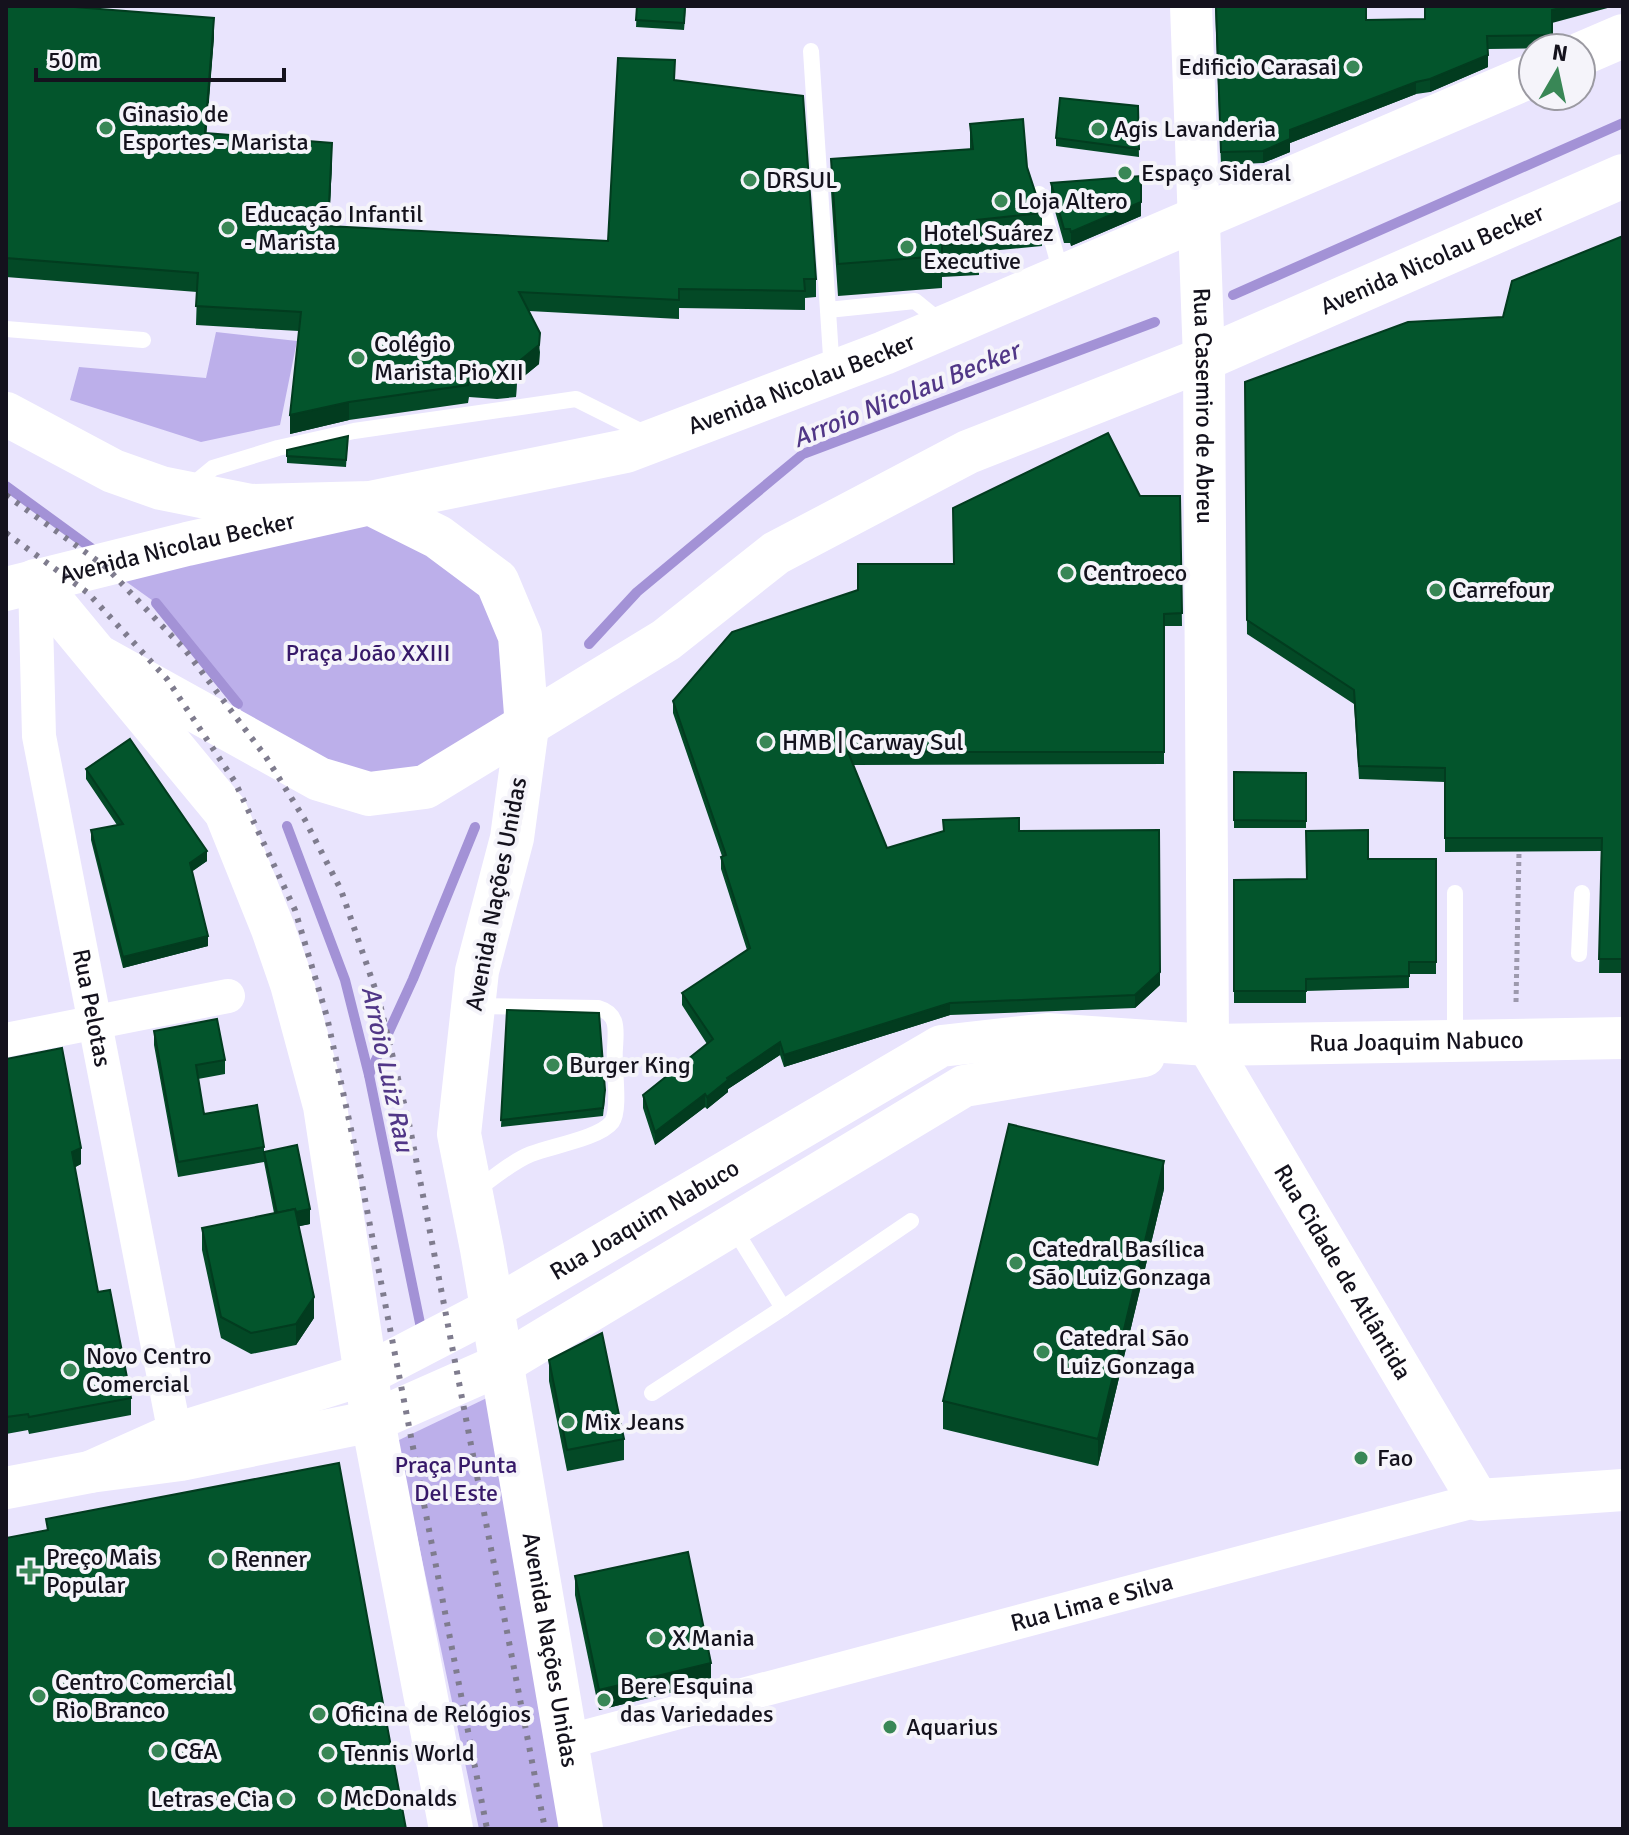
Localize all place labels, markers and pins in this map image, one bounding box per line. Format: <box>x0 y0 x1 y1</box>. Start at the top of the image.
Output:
place label: Edificio Carasai <box>1178 52 1337 82</box>
marker: Edificio Carasai <box>1344 58 1362 76</box>
place label: Ginasio de Esportes - Marista <box>122 99 309 157</box>
place label: Agis Lavanderia <box>1114 114 1276 144</box>
marker: Ginasio de Esportes - Marista <box>97 119 115 137</box>
marker: Agis Lavanderia <box>1089 120 1107 138</box>
place label: Espaço Sideral <box>1141 158 1291 188</box>
marker: Espaço Sideral <box>1116 164 1134 182</box>
place label: DRSUL <box>766 165 838 195</box>
marker: DRSUL <box>741 171 759 189</box>
place label: Loja Altero <box>1017 186 1128 216</box>
marker: Loja Altero <box>992 192 1010 210</box>
place label: Educação Infantil - Marista <box>244 199 423 257</box>
place label: Hotel Suárez Executive <box>923 218 1054 276</box>
marker: Educação Infantil - Marista <box>219 219 237 237</box>
marker: Hotel Suárez Executive <box>898 238 916 256</box>
place label: Colégio Marista Pio XII <box>374 329 524 387</box>
marker: Colégio Marista Pio XII <box>349 349 367 367</box>
place label: Centroeco <box>1083 558 1187 588</box>
marker: Centroeco <box>1058 564 1076 582</box>
place label: Carrefour <box>1452 575 1550 605</box>
marker: Carrefour <box>1427 581 1445 599</box>
place label: HMB | Carway Sul <box>782 727 964 757</box>
marker: HMB | Carway Sul <box>757 733 775 751</box>
place label: Burger King <box>569 1050 691 1080</box>
marker: Burger King <box>544 1056 562 1074</box>
place label: Catedral Basílica São Luiz Gonzaga <box>1032 1234 1211 1292</box>
marker: Catedral Basílica São Luiz Gonzaga <box>1007 1254 1025 1272</box>
place label: Catedral São Luiz Gonzaga <box>1059 1323 1195 1381</box>
place label: Novo Centro Comercial <box>86 1341 212 1399</box>
marker: Catedral São Luiz Gonzaga <box>1034 1343 1052 1361</box>
marker: Novo Centro Comercial <box>61 1361 79 1379</box>
place label: Mix Jeans <box>584 1407 685 1437</box>
marker: Mix Jeans <box>559 1413 577 1431</box>
place label: Fao <box>1377 1443 1413 1473</box>
marker: Fao <box>1352 1449 1370 1467</box>
place label: Preço Mais Popular <box>46 1542 157 1600</box>
place label: Renner <box>234 1544 307 1574</box>
marker: Renner <box>209 1550 227 1568</box>
marker: Preço Mais Popular <box>21 1562 39 1580</box>
place label: X Mania <box>672 1623 755 1653</box>
marker: X Mania <box>647 1629 665 1647</box>
place label: Centro Comercial Rio Branco <box>55 1667 233 1725</box>
place label: Bere Esquina das Variedades <box>620 1671 773 1729</box>
marker: Centro Comercial Rio Branco <box>30 1687 48 1705</box>
marker: Bere Esquina das Variedades <box>595 1691 613 1709</box>
place label: Oficina de Relógios <box>335 1699 531 1729</box>
marker: Oficina de Relógios <box>310 1705 328 1723</box>
place label: Aquarius <box>906 1712 998 1742</box>
marker: Aquarius <box>881 1718 899 1736</box>
place label: C&A <box>174 1736 218 1766</box>
place label: Tennis World <box>344 1738 475 1768</box>
marker: C&A <box>149 1742 167 1760</box>
marker: Tennis World <box>319 1744 337 1762</box>
place label: McDonalds <box>343 1783 457 1813</box>
place label: Letras e Cia <box>151 1784 270 1814</box>
marker: McDonalds <box>318 1789 336 1807</box>
marker: Letras e Cia <box>277 1790 295 1808</box>

